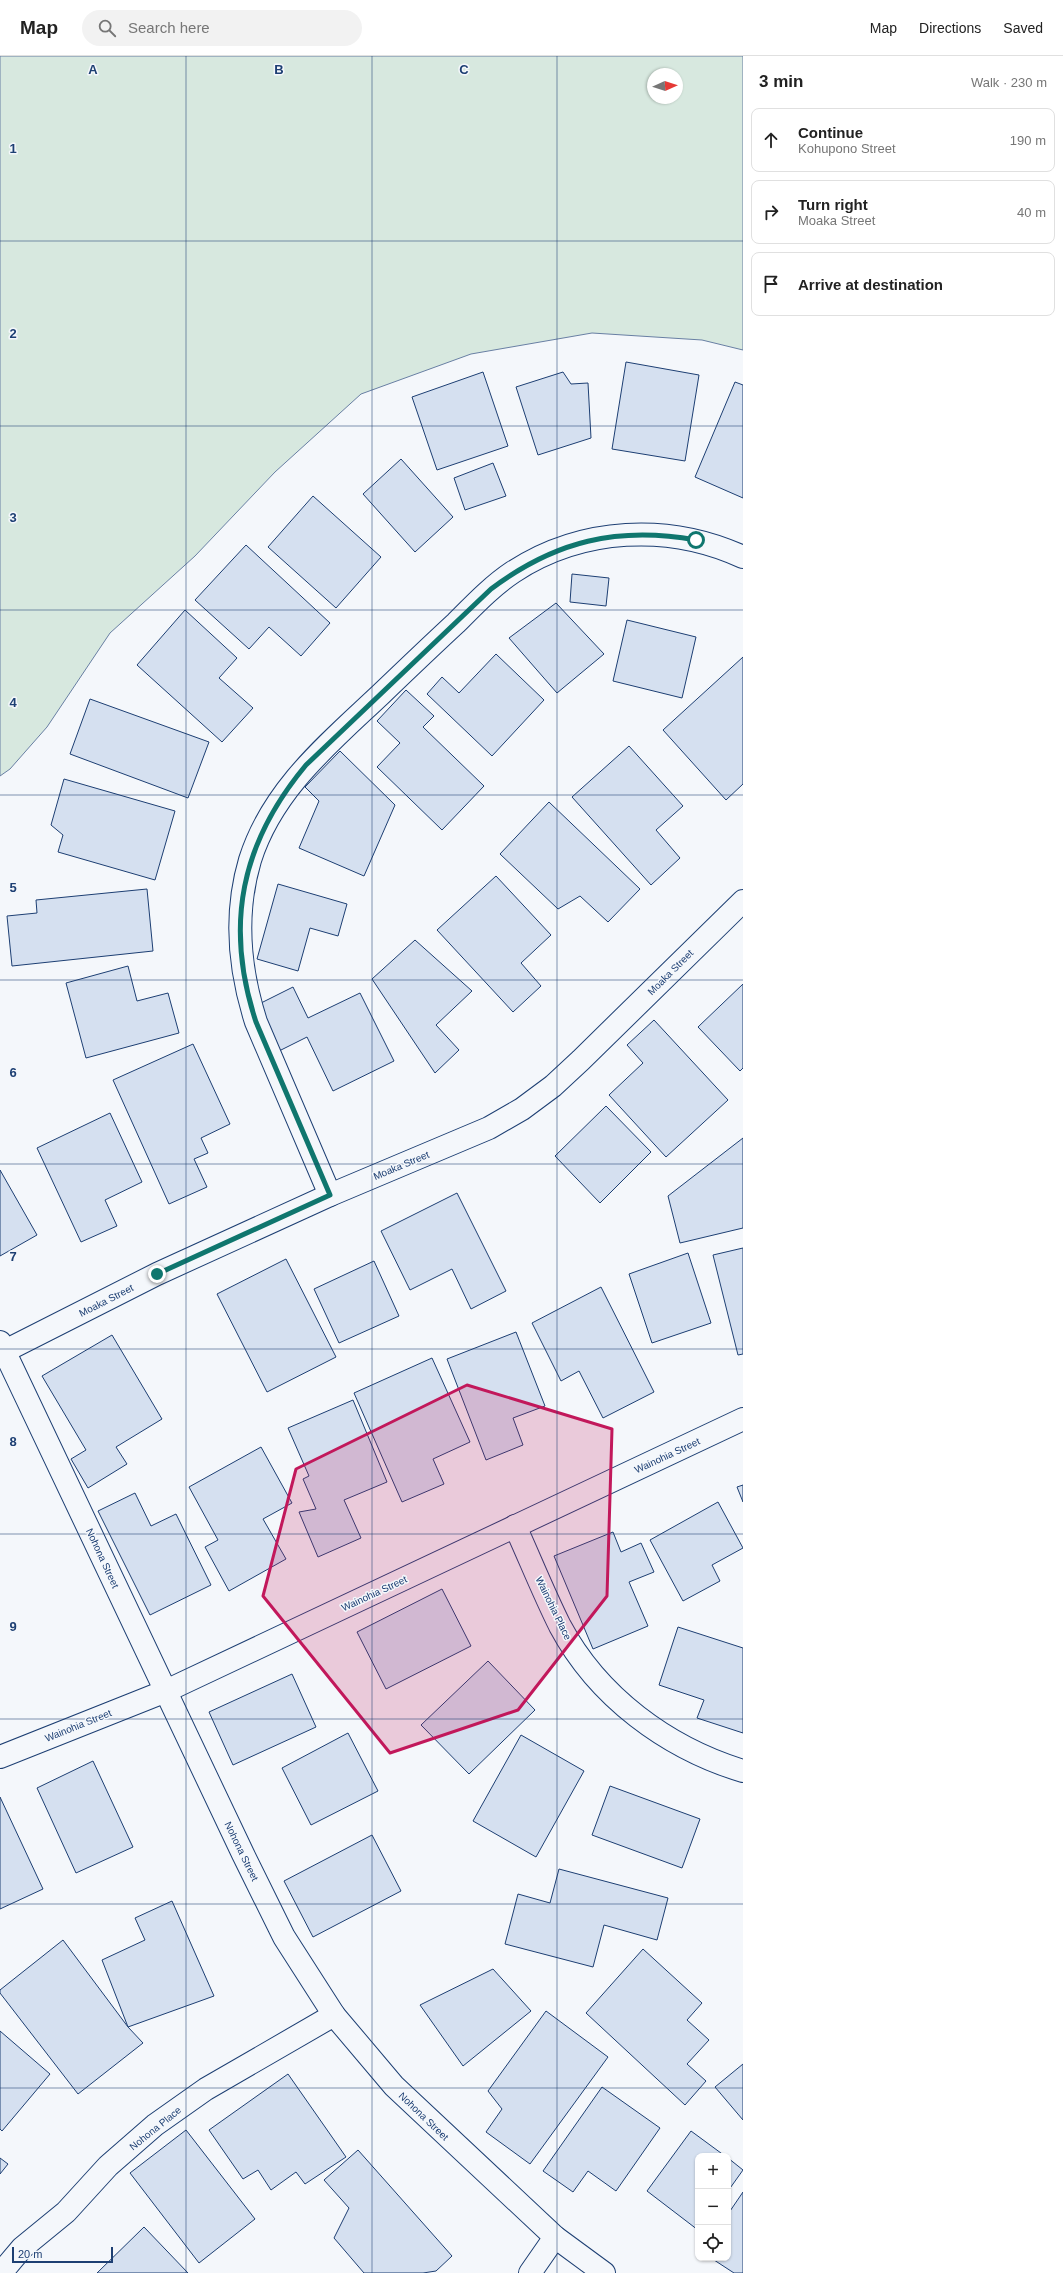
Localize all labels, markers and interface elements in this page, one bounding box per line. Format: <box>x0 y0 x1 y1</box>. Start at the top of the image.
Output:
search box <box>82 10 362 46</box>
text: Map <box>20 17 58 38</box>
icon: search <box>96 17 118 39</box>
text: Search here <box>128 19 210 36</box>
text: Map <box>870 20 897 36</box>
text: Directions <box>919 20 981 36</box>
text: Saved <box>1003 20 1043 36</box>
text: A <box>88 62 98 77</box>
text: B <box>274 62 284 77</box>
text: C <box>459 62 469 77</box>
north arrow <box>647 68 683 104</box>
text: 3 min <box>759 72 803 91</box>
text: Walk · 230 m <box>971 75 1047 90</box>
text: Continue <box>798 124 863 141</box>
icon: ahead <box>760 129 782 151</box>
text: 190 m <box>1010 133 1046 148</box>
text: 1 <box>9 141 17 156</box>
text: Kohupono Street <box>798 141 896 156</box>
text: Turn right <box>798 196 868 213</box>
icon: right <box>760 201 782 223</box>
text: 40 m <box>1017 205 1046 220</box>
text: Moaka Street <box>798 213 875 228</box>
icon: arrive <box>760 273 782 295</box>
text: Arrive at destination <box>798 276 943 293</box>
text: 2 <box>9 326 17 341</box>
text: 3 <box>9 510 17 525</box>
route start <box>687 531 705 549</box>
text: 4 <box>9 695 17 710</box>
text: 5 <box>9 880 17 895</box>
street label: Moaka Street <box>645 947 695 997</box>
text: 6 <box>9 1065 17 1080</box>
street label: Moaka Street <box>372 1149 431 1182</box>
text: 7 <box>9 1249 17 1264</box>
route end <box>148 1265 166 1283</box>
street label: Moaka Street <box>77 1282 135 1319</box>
text: 8 <box>9 1434 17 1449</box>
street label: Wainohia Street <box>633 1435 702 1475</box>
street label: Nohona Street <box>84 1527 121 1590</box>
street label: Wainohia Street <box>340 1573 409 1613</box>
street label: Wainohia Place <box>533 1575 574 1642</box>
text: 9 <box>9 1619 17 1634</box>
street label: Wainohia Street <box>43 1707 113 1744</box>
street label: Nohona Street <box>222 1820 261 1883</box>
street label: Nohona Street <box>397 2090 451 2143</box>
street label: Nohona Place <box>127 2104 184 2152</box>
map controls <box>695 2153 731 2261</box>
button: + <box>695 2153 731 2189</box>
button: − <box>695 2189 731 2225</box>
button: locate <box>695 2225 731 2261</box>
scale bar <box>12 2245 113 2264</box>
text: 20 m <box>18 2248 42 2260</box>

